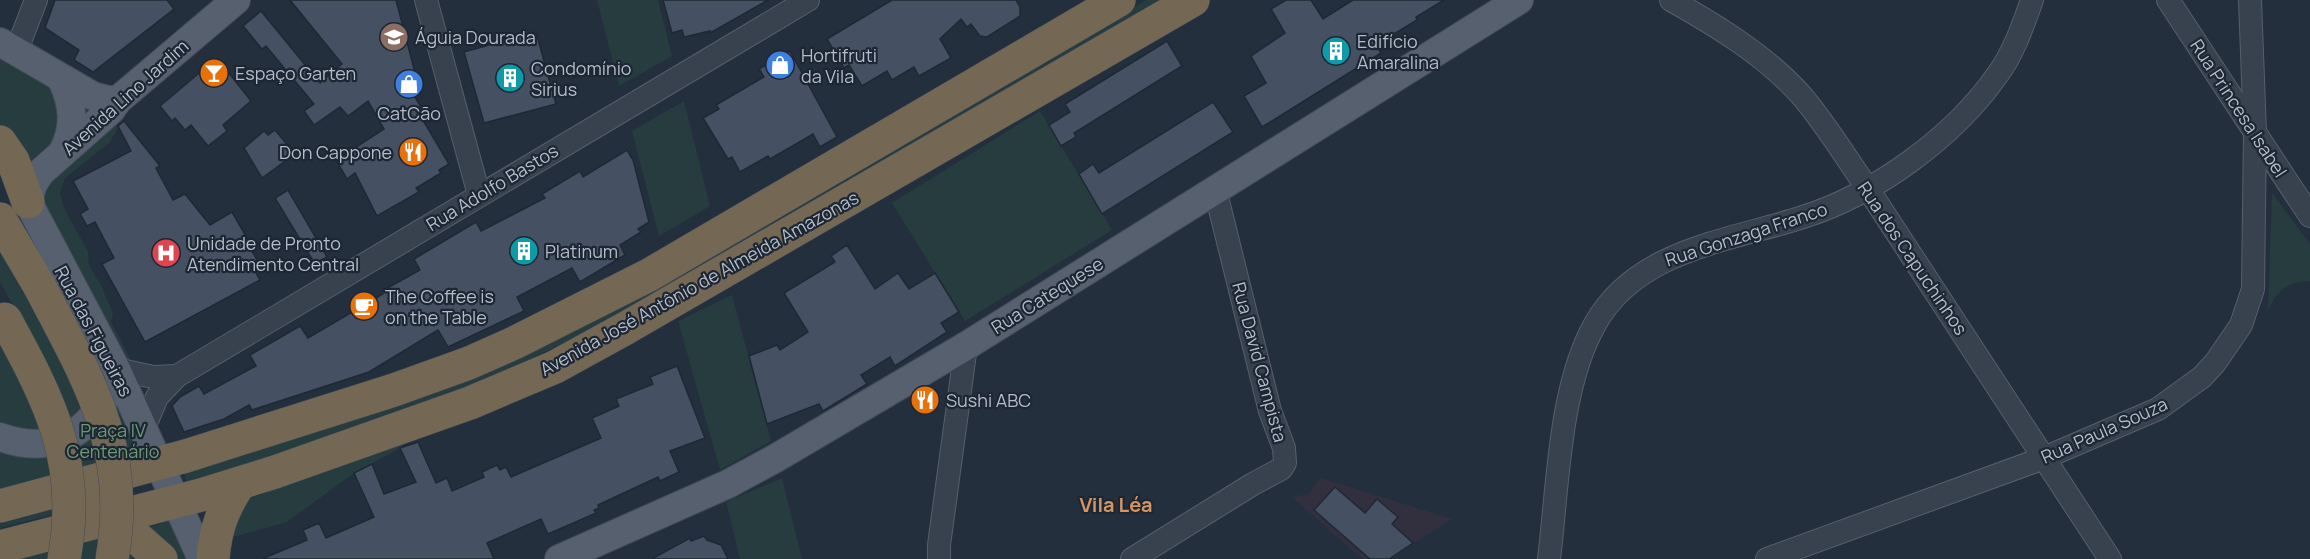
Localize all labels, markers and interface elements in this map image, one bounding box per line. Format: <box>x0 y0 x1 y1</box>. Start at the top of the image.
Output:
school or university icon: Águia Dourada <box>378 21 410 53</box>
place label: Águia Dourada <box>415 25 536 49</box>
place label: Edifício Amaralina <box>1357 29 1439 74</box>
street label: Avenida Lino Jardim <box>57 34 193 160</box>
street label: Rua Princesa Isabel <box>2185 34 2293 182</box>
building icon: Edifício Amaralina <box>1320 35 1352 67</box>
place label: Hortifruti da Vila <box>801 43 877 88</box>
shop icon: Hortifruti da Vila <box>764 49 796 81</box>
place label: Condomínio Sirius <box>531 56 631 101</box>
bar icon: Espaço Garten <box>198 57 230 89</box>
place label: Espaço Garten <box>235 61 356 85</box>
building icon: Condomínio Sirius <box>494 62 526 94</box>
shop icon: CatCão <box>393 68 425 100</box>
place label: CatCão <box>377 101 441 125</box>
restaurant icon: Don Cappone <box>397 136 429 168</box>
street label: Rua Adolfo Bastos <box>421 138 563 236</box>
place label: Don Cappone <box>279 140 392 164</box>
street label: Rua dos Capuchinhos <box>1853 177 1973 339</box>
street label: Avenida José Antônio de Almeida Amazonas <box>535 185 863 381</box>
street label: Rua Gonzaga Franco <box>1662 196 1830 272</box>
place label: Unidade de Pronto Atendimento Central <box>187 231 359 276</box>
building icon: Platinum <box>508 235 540 267</box>
hospital icon: Unidade de Pronto Atendimento Central <box>150 237 182 269</box>
place label: Platinum <box>545 239 618 263</box>
street label: Rua Catequese <box>986 251 1108 339</box>
street label: Rua das Figueiras <box>50 262 138 400</box>
street label: Rua David Campista <box>1227 279 1293 445</box>
place label: The Coffee is on the Table <box>385 284 494 329</box>
cafe icon: The Coffee is on the Table <box>348 290 380 322</box>
restaurant icon: Sushi ABC <box>909 384 941 416</box>
place label: Sushi ABC <box>946 388 1031 412</box>
street label: Rua Paula Souza <box>2037 391 2171 469</box>
park label: Praça IV Centenário <box>67 418 159 463</box>
district label: Vila Léa <box>1079 491 1153 518</box>

